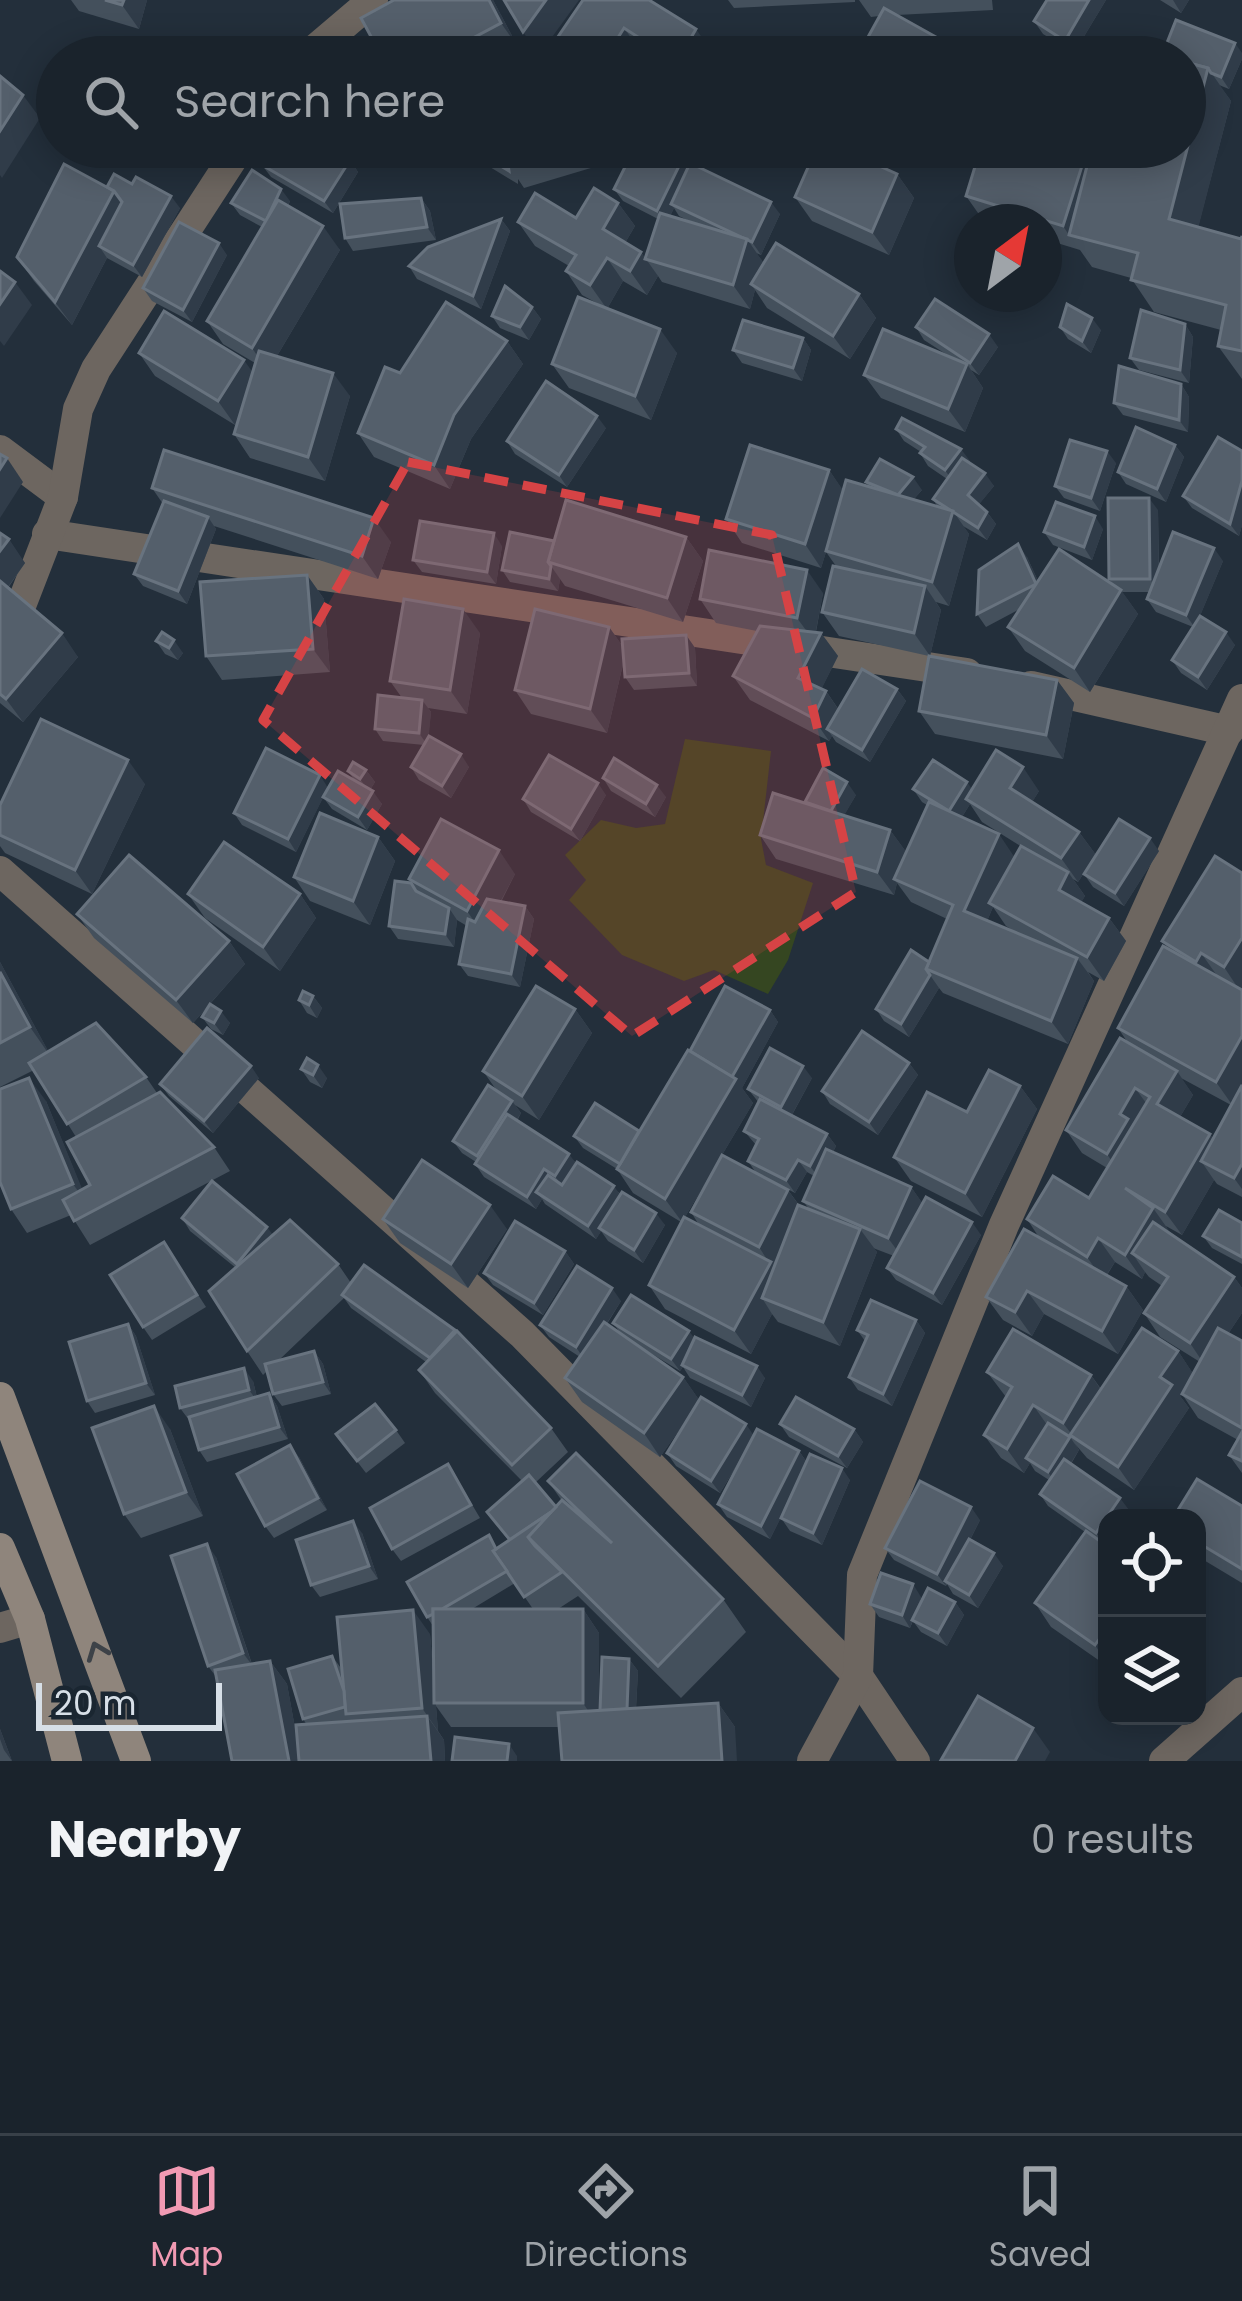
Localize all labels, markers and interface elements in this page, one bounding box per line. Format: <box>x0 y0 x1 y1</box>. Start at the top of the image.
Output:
search box <box>36 36 1206 168</box>
icon: search <box>78 69 144 135</box>
text: Search here <box>174 70 445 133</box>
north arrow <box>954 204 1062 312</box>
map controls <box>1098 1509 1206 1725</box>
button: locate <box>1098 1509 1206 1617</box>
button: layers <box>1098 1617 1206 1725</box>
one-way arrow <box>87 1641 112 1662</box>
scale bar <box>36 1677 222 1730</box>
text: 20 m <box>54 1680 137 1727</box>
text: Nearby <box>48 1803 241 1875</box>
text: 0 results <box>1031 1812 1194 1867</box>
tab: Map <box>150 2158 223 2280</box>
tab: Directions <box>524 2158 688 2280</box>
tab: Saved <box>989 2158 1092 2280</box>

